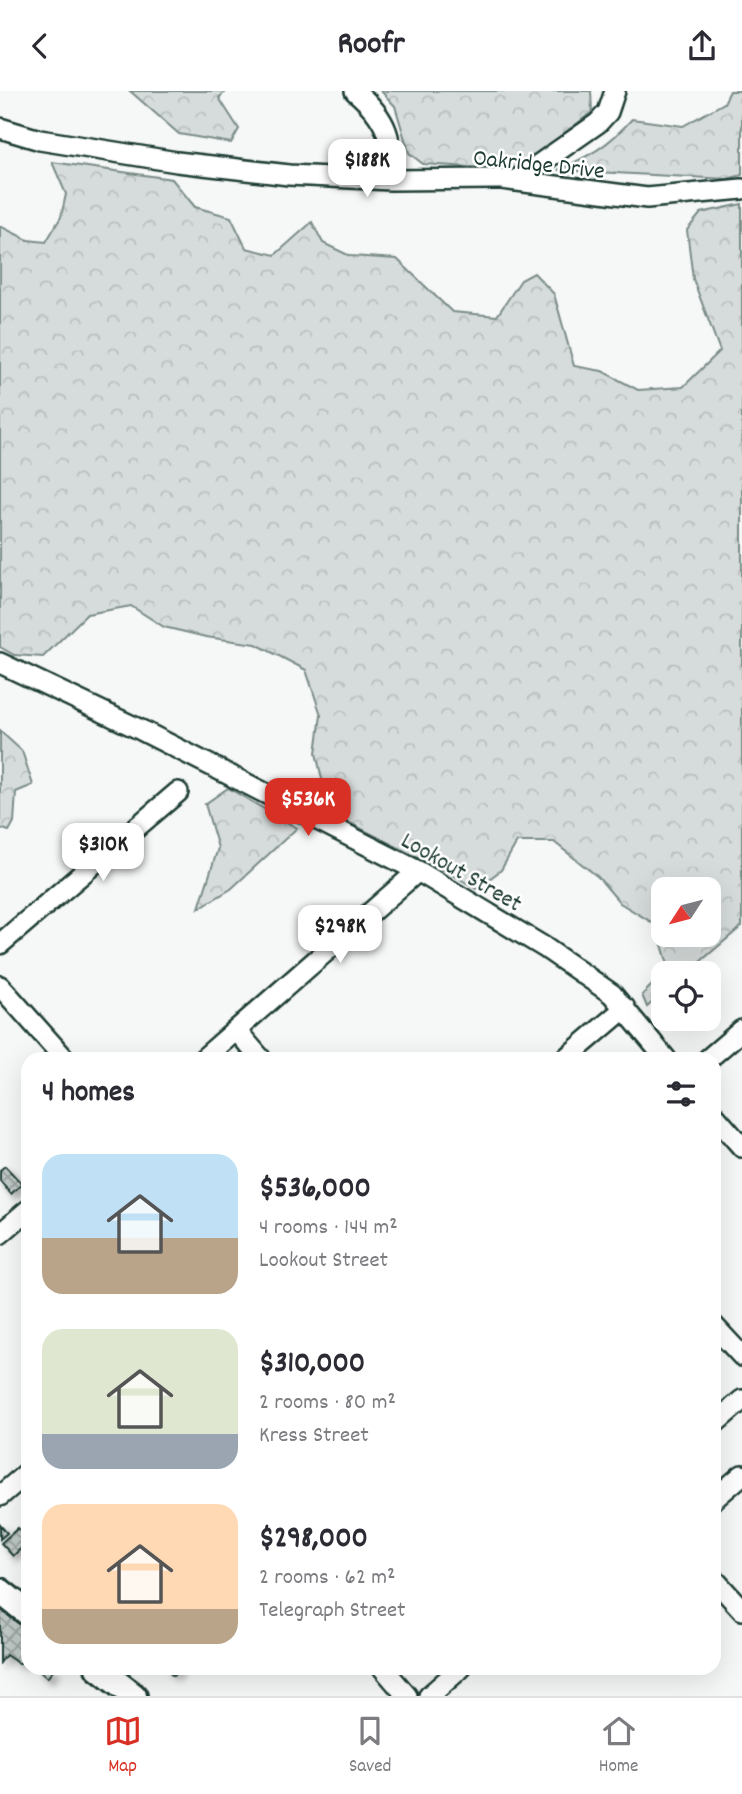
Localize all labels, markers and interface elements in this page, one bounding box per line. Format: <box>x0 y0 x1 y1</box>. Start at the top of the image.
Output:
text: Roofr <box>337 23 405 69</box>
icon: back <box>21 27 59 65</box>
icon: share <box>683 27 721 65</box>
pin: $188K <box>318 139 416 199</box>
street label: Oakridge Drive <box>471 142 606 190</box>
text: $188K <box>344 145 390 178</box>
pin: $536K <box>259 779 357 838</box>
text: $536K <box>281 784 335 817</box>
pin: $310K <box>54 823 152 883</box>
street label: Lookout Street <box>394 825 527 922</box>
text: $310K <box>78 829 128 862</box>
north arrow <box>651 877 721 947</box>
map controls <box>651 877 721 1031</box>
pin: $298K <box>291 905 389 965</box>
text: $298K <box>314 911 366 944</box>
button: locate <box>651 961 721 1031</box>
text: 4 homes <box>42 1073 135 1116</box>
icon: filters <box>662 1075 700 1113</box>
text: $536,000 <box>259 1169 371 1212</box>
icon: home <box>98 1182 182 1266</box>
text: 4 rooms · 144 m² <box>259 1212 398 1245</box>
text: Lookout Street <box>259 1245 388 1278</box>
text: $310,000 <box>259 1344 365 1387</box>
icon: home <box>98 1357 182 1441</box>
text: 2 rooms · 80 m² <box>259 1387 396 1420</box>
text: Kress Street <box>259 1420 369 1453</box>
text: $298,000 <box>259 1519 368 1562</box>
icon: home <box>98 1532 182 1616</box>
text: 2 rooms · 62 m² <box>259 1562 395 1595</box>
text: Telegraph Street <box>259 1595 406 1628</box>
tab: Map <box>104 1712 142 1781</box>
tab: Saved <box>349 1712 391 1781</box>
tab: Home <box>599 1712 638 1781</box>

